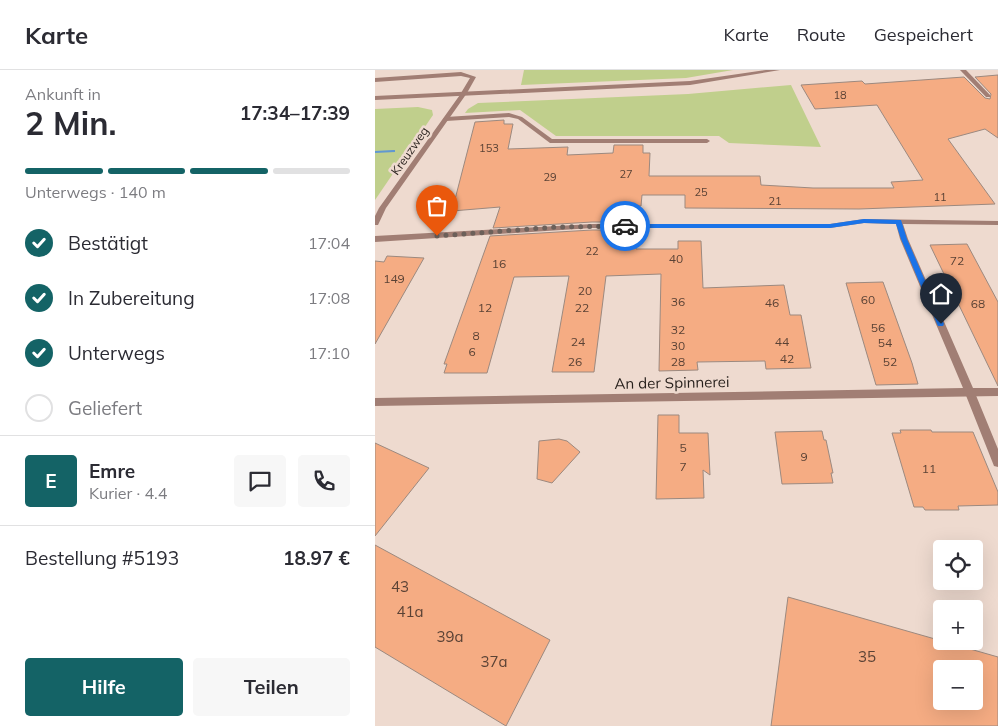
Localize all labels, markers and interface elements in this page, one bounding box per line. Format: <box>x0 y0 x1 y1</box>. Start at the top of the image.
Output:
text: Karte <box>25 20 88 50</box>
text: Karte <box>724 23 769 46</box>
text: Route <box>797 23 846 46</box>
text: Gespeichert <box>874 23 973 46</box>
text: Ankunft in <box>25 84 101 104</box>
house number: 18 <box>833 88 847 102</box>
text: 17:34–17:39 <box>240 101 350 125</box>
text: 2 Min. <box>25 103 116 143</box>
street label: Kreuzweg <box>387 124 432 178</box>
house number: 153 <box>479 141 499 155</box>
house number: 27 <box>619 167 633 181</box>
house number: 29 <box>543 170 557 184</box>
text: Unterwegs · 140 m <box>25 182 166 202</box>
pin <box>416 185 458 236</box>
house number: 25 <box>694 185 708 199</box>
house number: 11 <box>933 190 947 204</box>
icon: bag <box>423 192 451 220</box>
house number: 21 <box>768 194 782 208</box>
courier <box>600 201 650 251</box>
icon: car <box>611 212 639 240</box>
icon: check <box>25 229 53 257</box>
text: Bestätigt <box>68 231 148 255</box>
text: 17:04 <box>308 233 350 253</box>
house number: 22 <box>585 244 599 258</box>
house number: 40 <box>669 251 683 266</box>
house number: 72 <box>950 253 964 268</box>
house number: 16 <box>492 256 506 271</box>
house number: 149 <box>383 271 405 286</box>
pin <box>920 273 962 324</box>
icon: home <box>927 280 955 308</box>
house number: 20 <box>578 283 592 298</box>
icon: check <box>25 284 53 312</box>
text: In Zubereitung <box>68 286 195 310</box>
text: 17:08 <box>308 288 350 308</box>
house number: 60 <box>861 292 875 307</box>
house number: 36 <box>671 294 685 309</box>
house number: 46 <box>765 295 779 310</box>
house number: 68 <box>971 296 985 311</box>
house number: 12 <box>478 300 492 315</box>
house number: 22 <box>575 300 589 315</box>
house number: 56 <box>871 320 885 335</box>
house number: 32 <box>671 322 685 337</box>
house number: 8 <box>472 328 480 343</box>
house number: 24 <box>571 334 585 349</box>
house number: 44 <box>775 334 789 349</box>
house number: 54 <box>878 335 892 350</box>
house number: 30 <box>671 338 685 353</box>
icon: check <box>25 339 53 367</box>
text: Unterwegs <box>68 341 165 365</box>
text: 17:10 <box>308 343 350 363</box>
house number: 6 <box>468 344 476 359</box>
house number: 42 <box>780 351 794 366</box>
house number: 26 <box>568 354 582 369</box>
house number: 28 <box>671 354 685 369</box>
house number: 52 <box>883 354 897 369</box>
street label: An der Spinnerei <box>614 372 730 393</box>
text: Geliefert <box>68 396 142 420</box>
house number: 5 <box>679 440 687 455</box>
house number: 9 <box>800 449 808 464</box>
button: chat <box>234 455 286 507</box>
button: phone <box>298 455 350 507</box>
text: Emre <box>89 459 135 483</box>
house number: 7 <box>679 459 687 474</box>
house number: 11 <box>922 461 936 476</box>
text: E <box>45 469 57 493</box>
text: Kurier · 4.4 <box>89 483 167 503</box>
map controls <box>933 540 983 710</box>
button: locate <box>933 540 983 590</box>
text: Bestellung #5193 <box>25 546 179 570</box>
text: 18.97 € <box>283 546 350 570</box>
house number: 43 <box>391 577 409 596</box>
button: + <box>933 600 983 650</box>
house number: 41a <box>396 602 424 621</box>
house number: 39a <box>436 627 464 646</box>
house number: 35 <box>858 647 876 666</box>
house number: 37a <box>480 652 508 671</box>
button: Hilfe <box>25 658 183 716</box>
button: Teilen <box>193 658 350 716</box>
button: − <box>933 660 983 710</box>

